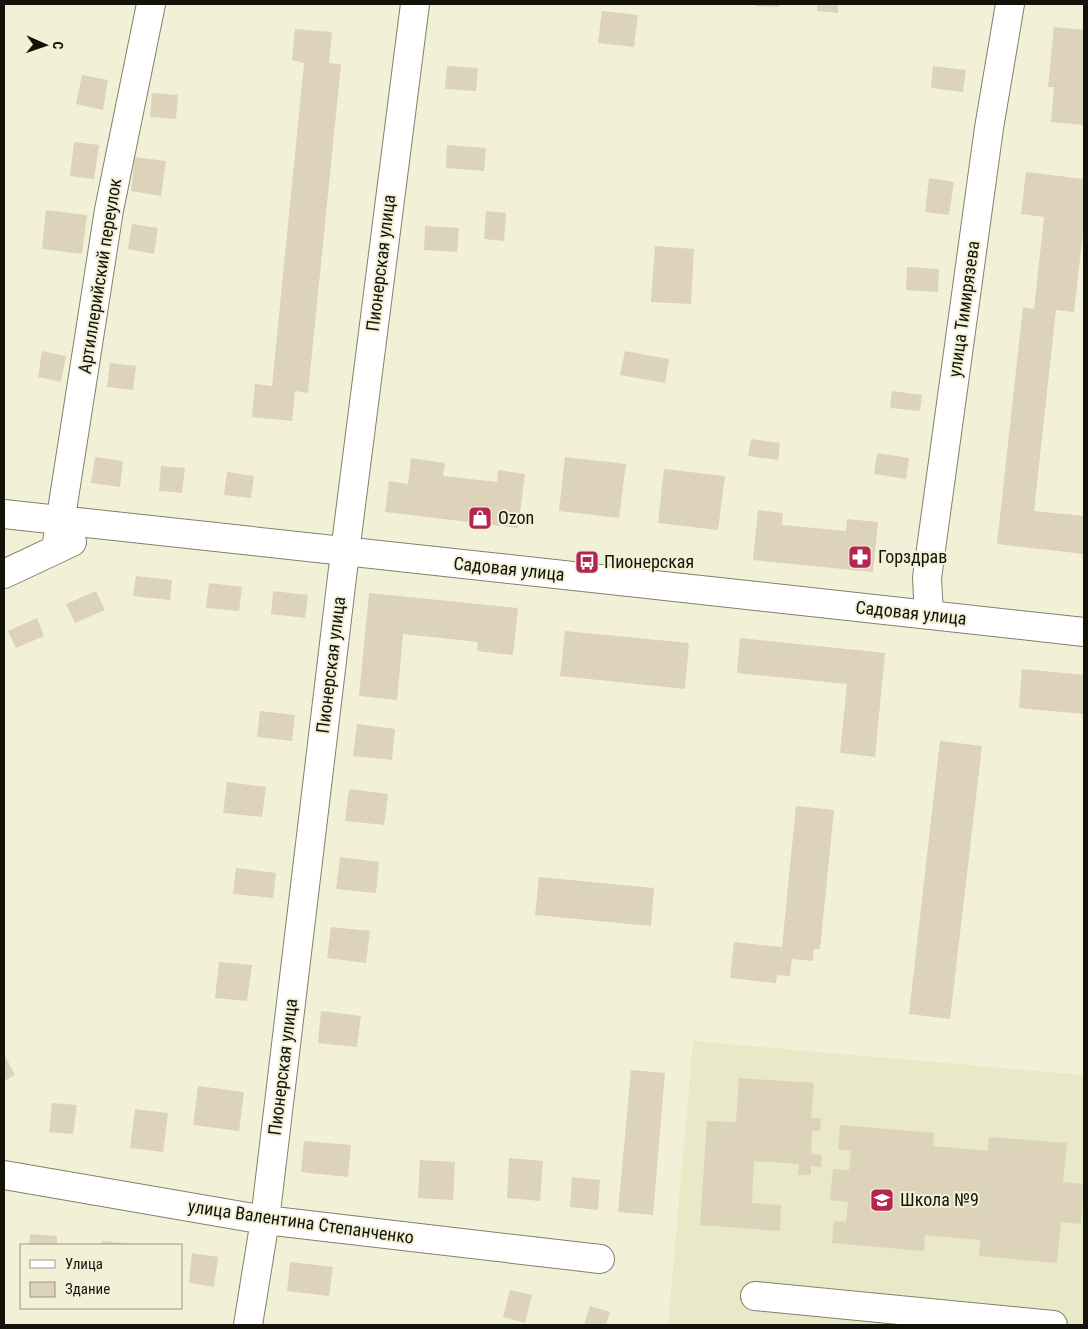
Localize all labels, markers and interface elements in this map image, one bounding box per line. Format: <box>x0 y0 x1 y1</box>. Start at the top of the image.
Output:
north arrow <box>20 20 70 70</box>
text: С <box>50 41 66 50</box>
street label: Артиллерийский переулок <box>74 176 125 375</box>
street label: Пионерская улица <box>362 193 399 333</box>
street label: улица Тимирязева <box>944 239 983 378</box>
shop icon: Ozon <box>467 505 493 531</box>
place label: Ozon <box>498 507 534 528</box>
pharmacy icon: Горздрав <box>847 544 873 570</box>
place label: Горздрав <box>878 546 947 567</box>
bus stop icon: Пионерская <box>574 549 600 575</box>
place label: Пионерская <box>604 551 694 572</box>
street label: Садовая улица <box>452 552 566 585</box>
street label: Пионерская улица <box>312 595 349 735</box>
street label: Садовая улица <box>854 596 968 629</box>
street label: Пионерская улица <box>264 997 301 1137</box>
school or university icon: Школа №9 <box>869 1187 895 1213</box>
place label: Школа №9 <box>900 1189 979 1210</box>
street label: улица Валентина Степанченко <box>187 1195 415 1248</box>
legend <box>20 1244 182 1309</box>
text: Улица <box>65 1255 103 1273</box>
text: Здание <box>65 1280 110 1298</box>

